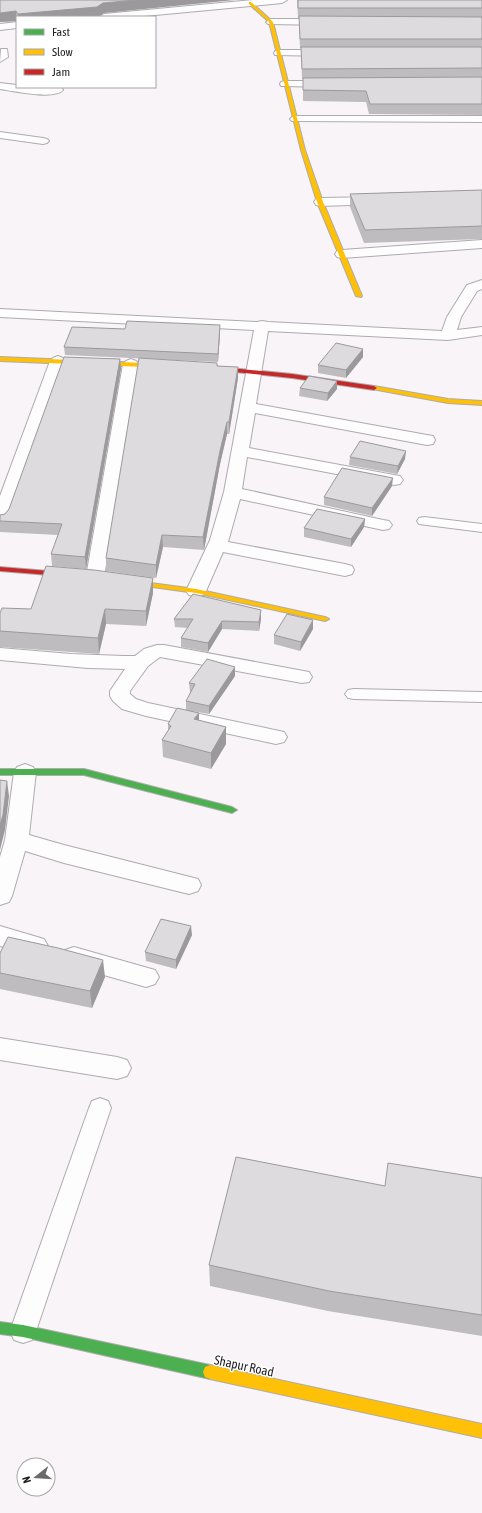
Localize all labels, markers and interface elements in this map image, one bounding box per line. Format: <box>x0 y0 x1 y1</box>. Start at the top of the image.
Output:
legend <box>16 16 156 88</box>
text: Fast <box>52 25 70 39</box>
text: Slow <box>52 45 73 59</box>
text: Jam <box>52 65 70 79</box>
street label: Shapur Road <box>213 1352 275 1380</box>
north arrow <box>16 1457 56 1497</box>
text: N <box>20 1475 33 1485</box>

